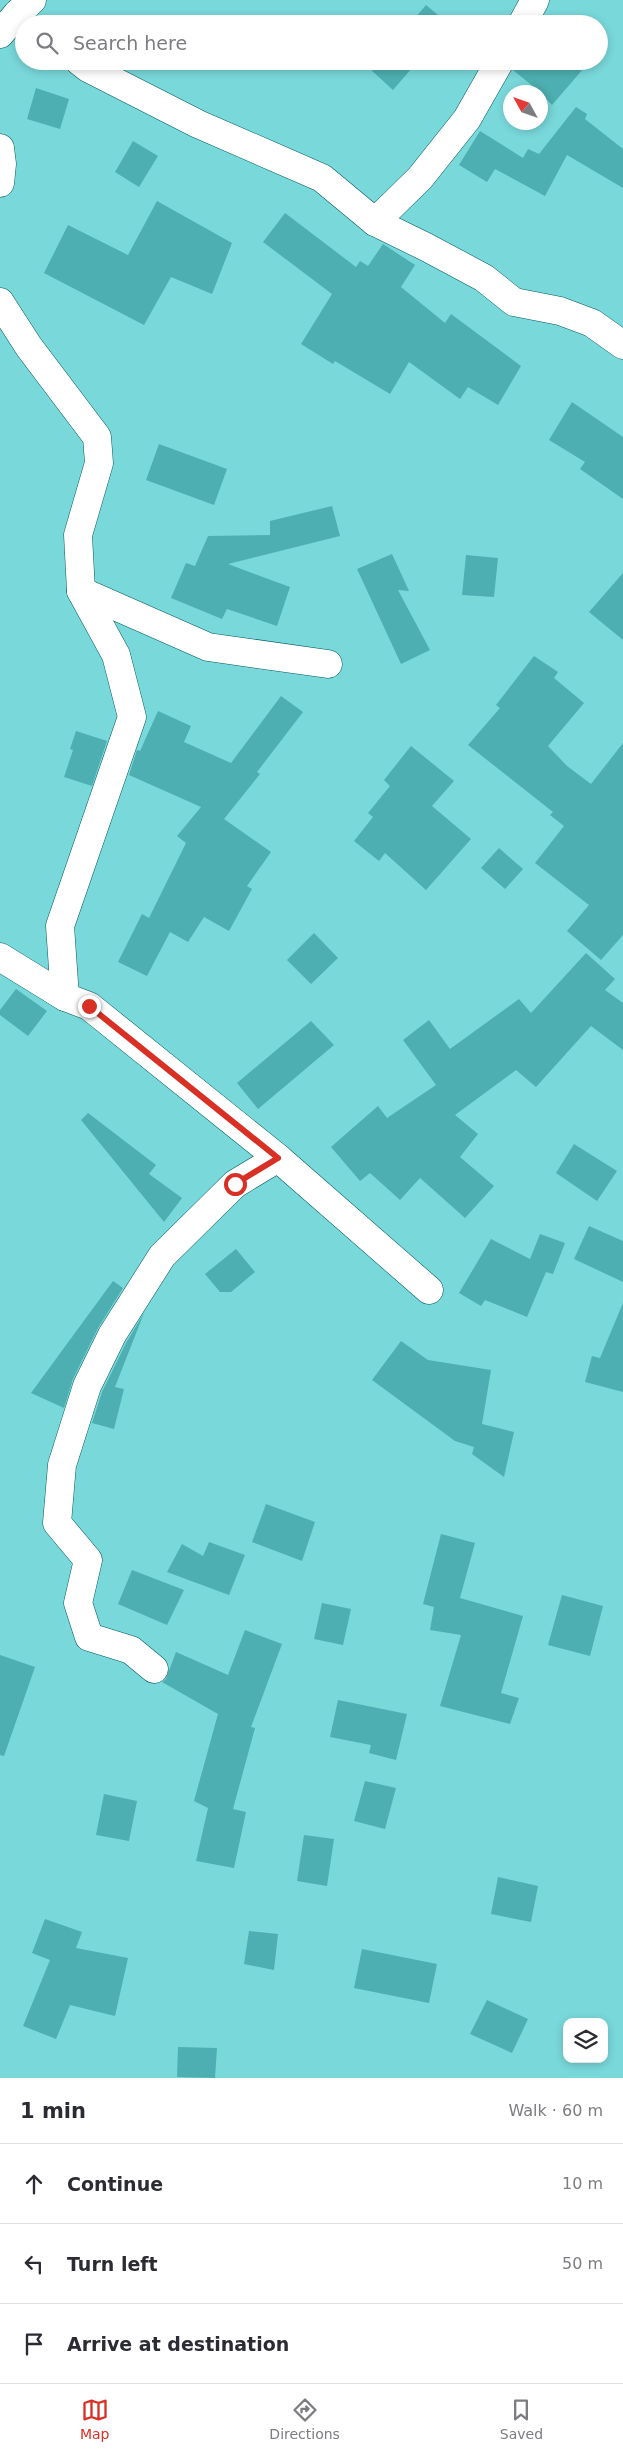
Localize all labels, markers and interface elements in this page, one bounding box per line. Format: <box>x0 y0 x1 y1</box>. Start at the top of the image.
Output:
search box <box>15 15 608 70</box>
icon: search <box>33 29 61 57</box>
text: Search here <box>73 32 187 54</box>
north arrow <box>503 85 548 130</box>
route end <box>78 995 101 1018</box>
route start <box>224 1173 247 1196</box>
map controls <box>563 2018 608 2063</box>
button: layers <box>563 2018 608 2063</box>
text: 1 min <box>20 2099 86 2123</box>
text: Walk · 60 m <box>508 2101 603 2120</box>
icon: ahead <box>20 2170 48 2198</box>
text: Continue <box>67 2173 163 2195</box>
text: 10 m <box>562 2174 603 2193</box>
icon: left <box>20 2250 48 2278</box>
text: Turn left <box>67 2253 158 2275</box>
text: 50 m <box>562 2254 603 2273</box>
icon: arrive <box>20 2330 48 2358</box>
text: Arrive at destination <box>67 2333 289 2355</box>
tab: Map <box>80 2396 109 2442</box>
tab: Directions <box>269 2396 340 2442</box>
tab: Saved <box>500 2396 543 2442</box>

